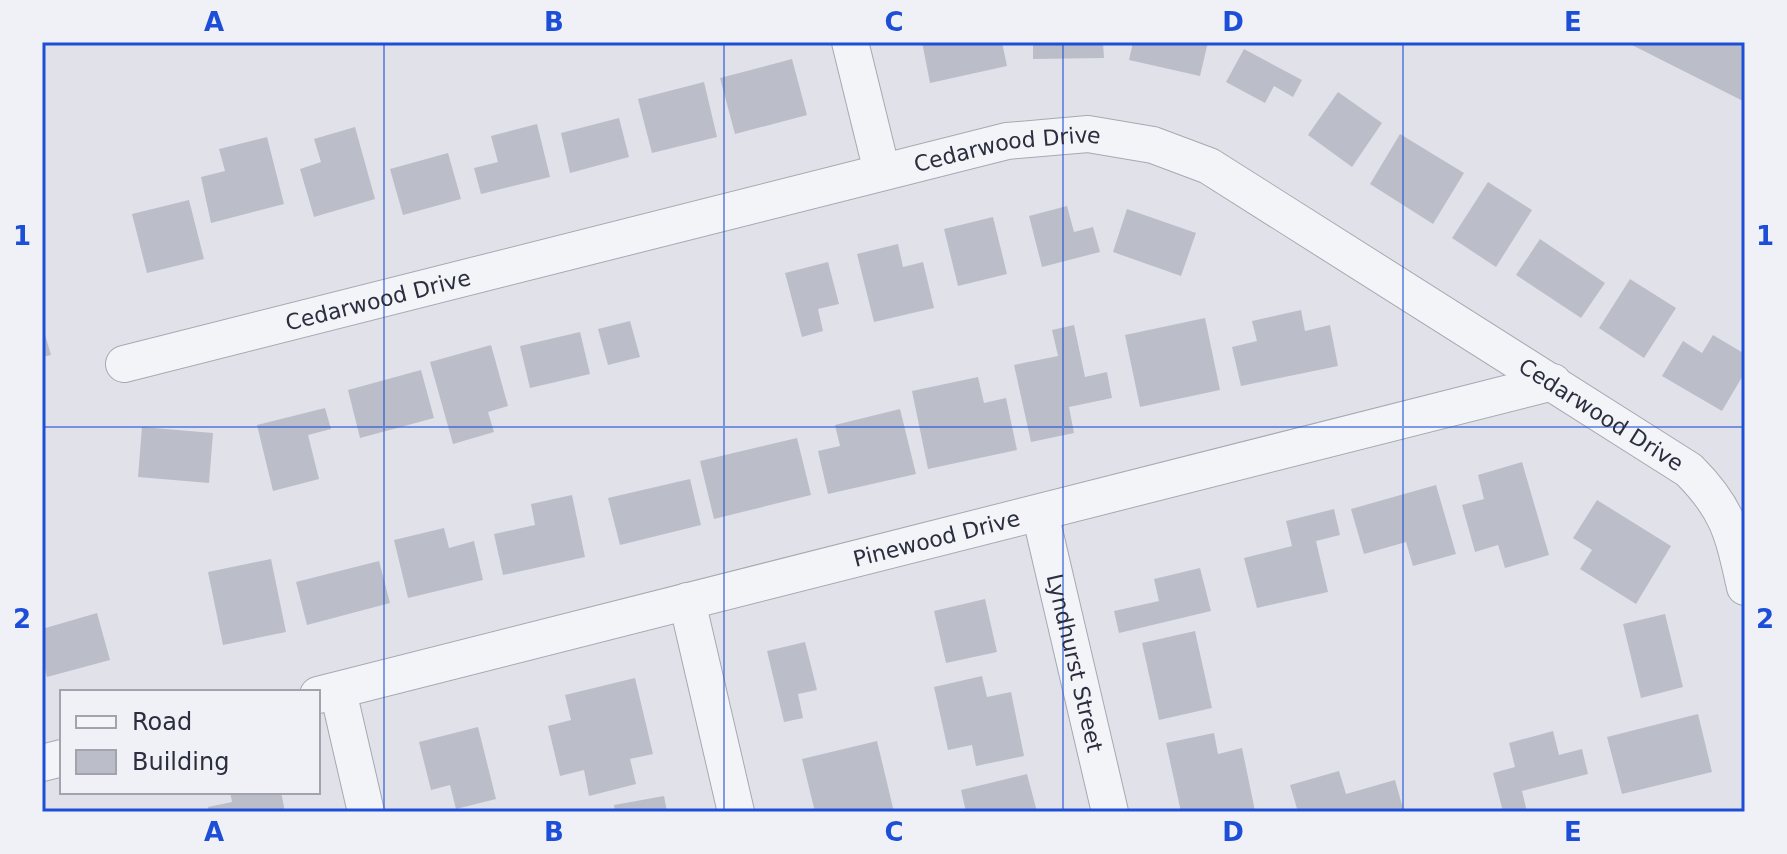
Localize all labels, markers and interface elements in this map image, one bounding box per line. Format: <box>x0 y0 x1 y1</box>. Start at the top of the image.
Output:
text: A <box>204 7 224 37</box>
text: B <box>544 7 564 37</box>
text: C <box>884 7 904 37</box>
text: D <box>1222 7 1244 37</box>
text: E <box>1564 7 1582 37</box>
street label: Cedarwood Drive <box>911 122 1103 177</box>
text: 1 <box>13 221 31 251</box>
text: 1 <box>1756 221 1774 251</box>
street label: Cedarwood Drive <box>283 265 473 336</box>
street label: Cedarwood Drive <box>1514 353 1688 476</box>
street label: Pinewood Drive <box>851 506 1023 572</box>
street label: Lyndhurst Street <box>1042 572 1108 755</box>
text: 2 <box>13 604 31 634</box>
text: 2 <box>1756 604 1774 634</box>
legend <box>60 690 320 794</box>
text: Road <box>132 708 192 736</box>
text: Building <box>132 748 229 776</box>
text: A <box>204 817 224 847</box>
text: B <box>544 817 564 847</box>
text: C <box>884 817 904 847</box>
text: D <box>1222 817 1244 847</box>
text: E <box>1564 817 1582 847</box>

